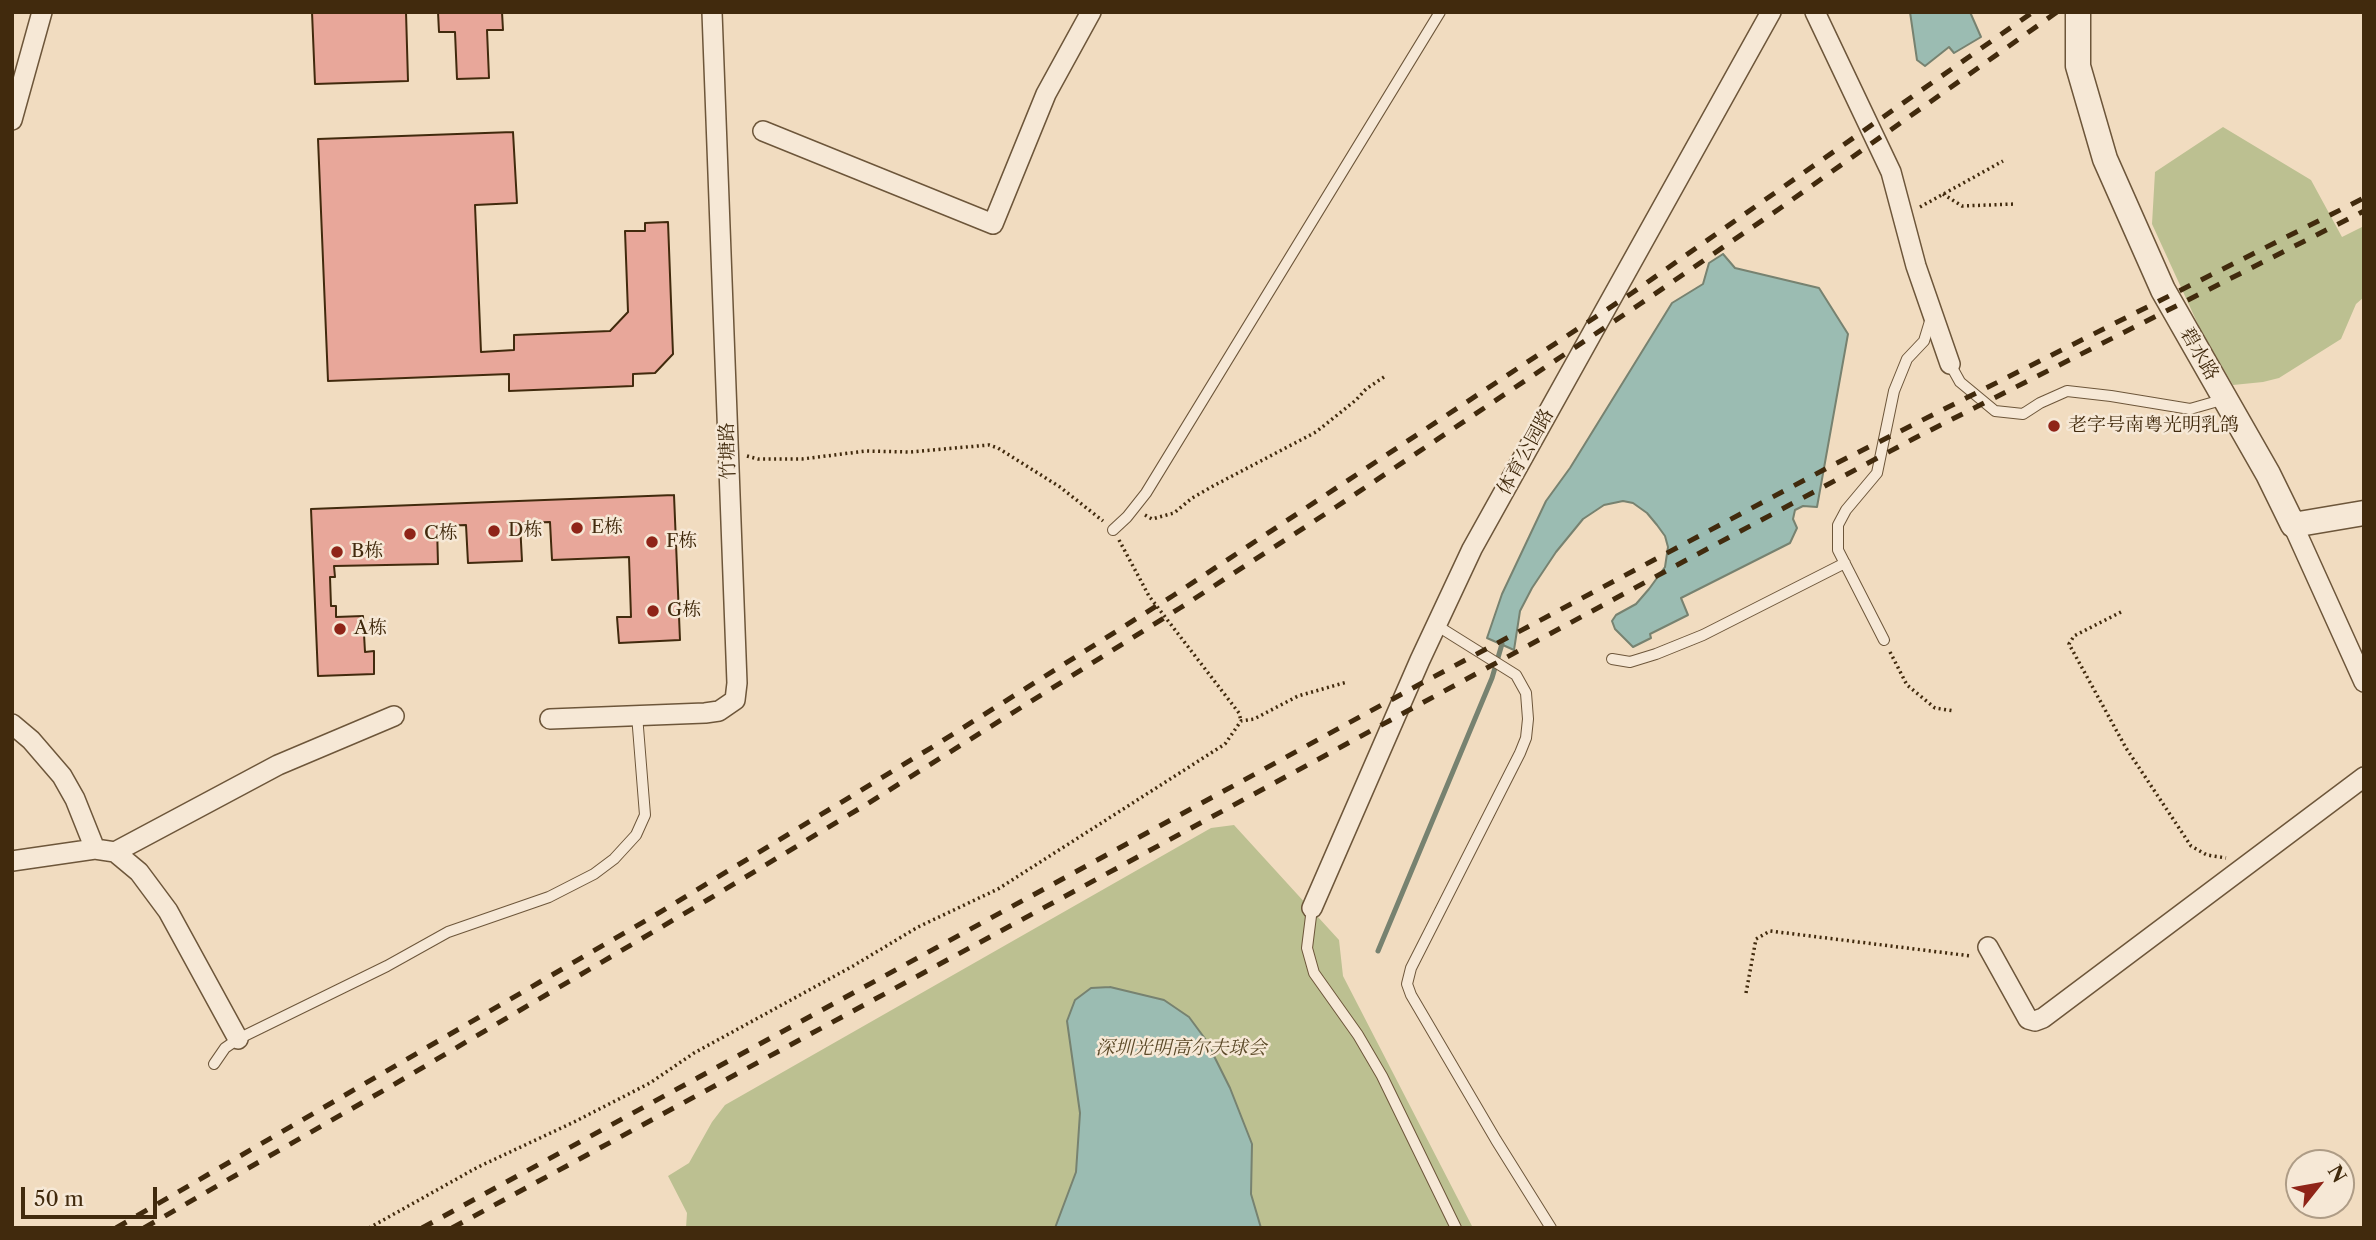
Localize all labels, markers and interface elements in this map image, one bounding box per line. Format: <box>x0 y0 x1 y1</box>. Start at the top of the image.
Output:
street label: 碧水路 <box>2175 324 2223 384</box>
street label: 体育公园路 <box>1493 405 1559 499</box>
place label: 老字号南粤光明乳鸽 <box>2068 415 2239 437</box>
marker: 老字号南粤光明乳鸽 <box>2046 418 2062 434</box>
street label: 竹塘路 <box>716 422 740 480</box>
place label: E栋 <box>591 517 623 539</box>
place label: D栋 <box>508 520 542 542</box>
marker: E栋 <box>569 520 585 536</box>
place label: C栋 <box>424 523 458 545</box>
marker: D栋 <box>486 523 502 539</box>
marker: C栋 <box>402 526 418 542</box>
place label: F栋 <box>666 531 697 553</box>
marker: F栋 <box>644 534 660 550</box>
place label: B栋 <box>351 541 383 563</box>
marker: B栋 <box>329 544 345 560</box>
place label: G栋 <box>667 600 701 622</box>
marker: G栋 <box>645 603 661 619</box>
place label: A栋 <box>354 618 387 640</box>
marker: A栋 <box>332 621 348 637</box>
park label: 深圳光明高尔夫球会 <box>1096 1038 1266 1060</box>
north arrow <box>2285 1149 2355 1219</box>
text: N <box>2323 1161 2351 1187</box>
scale bar <box>24 1174 161 1218</box>
text: 50 m <box>34 1186 84 1211</box>

